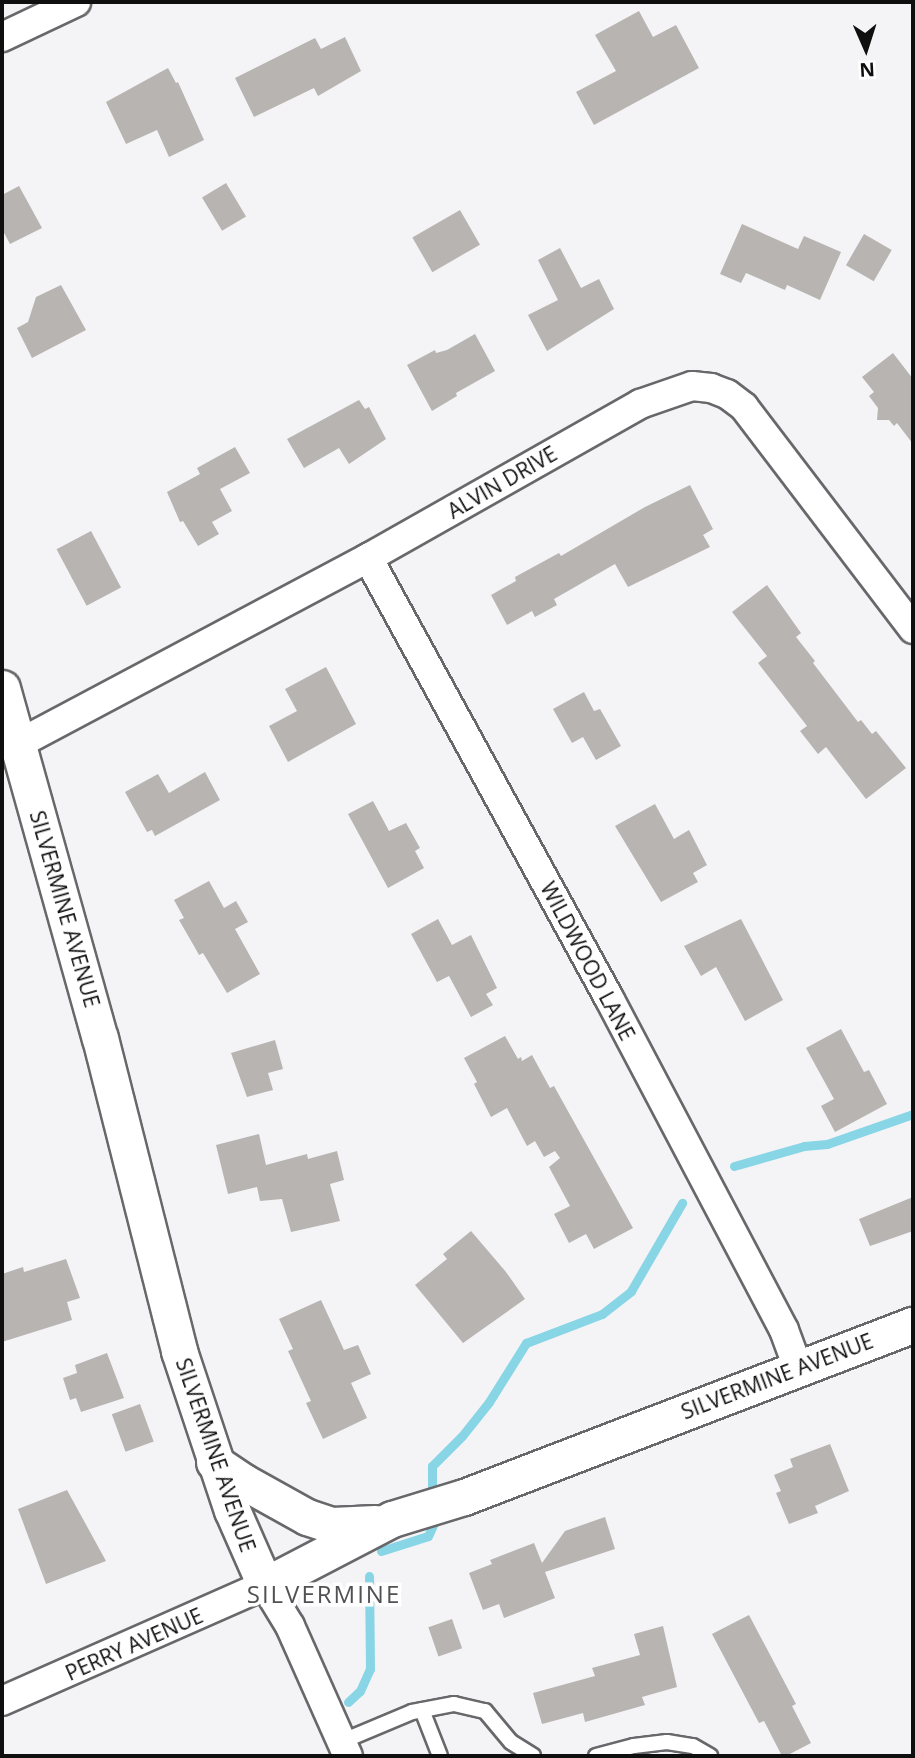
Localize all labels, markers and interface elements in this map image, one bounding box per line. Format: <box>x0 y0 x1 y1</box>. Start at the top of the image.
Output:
north arrow <box>831 14 901 84</box>
text: N <box>859 57 876 83</box>
street label: ALVIN DRIVE <box>443 441 561 523</box>
street label: SILVERMINE AVENUE <box>25 808 105 1010</box>
street label: WILDWOOD LANE <box>536 877 640 1045</box>
street label: SILVERMINE AVENUE <box>678 1328 876 1424</box>
street label: SILVERMINE AVENUE <box>171 1355 261 1555</box>
district label: SILVERMINE <box>248 1580 400 1608</box>
street label: PERRY AVENUE <box>61 1602 207 1686</box>

